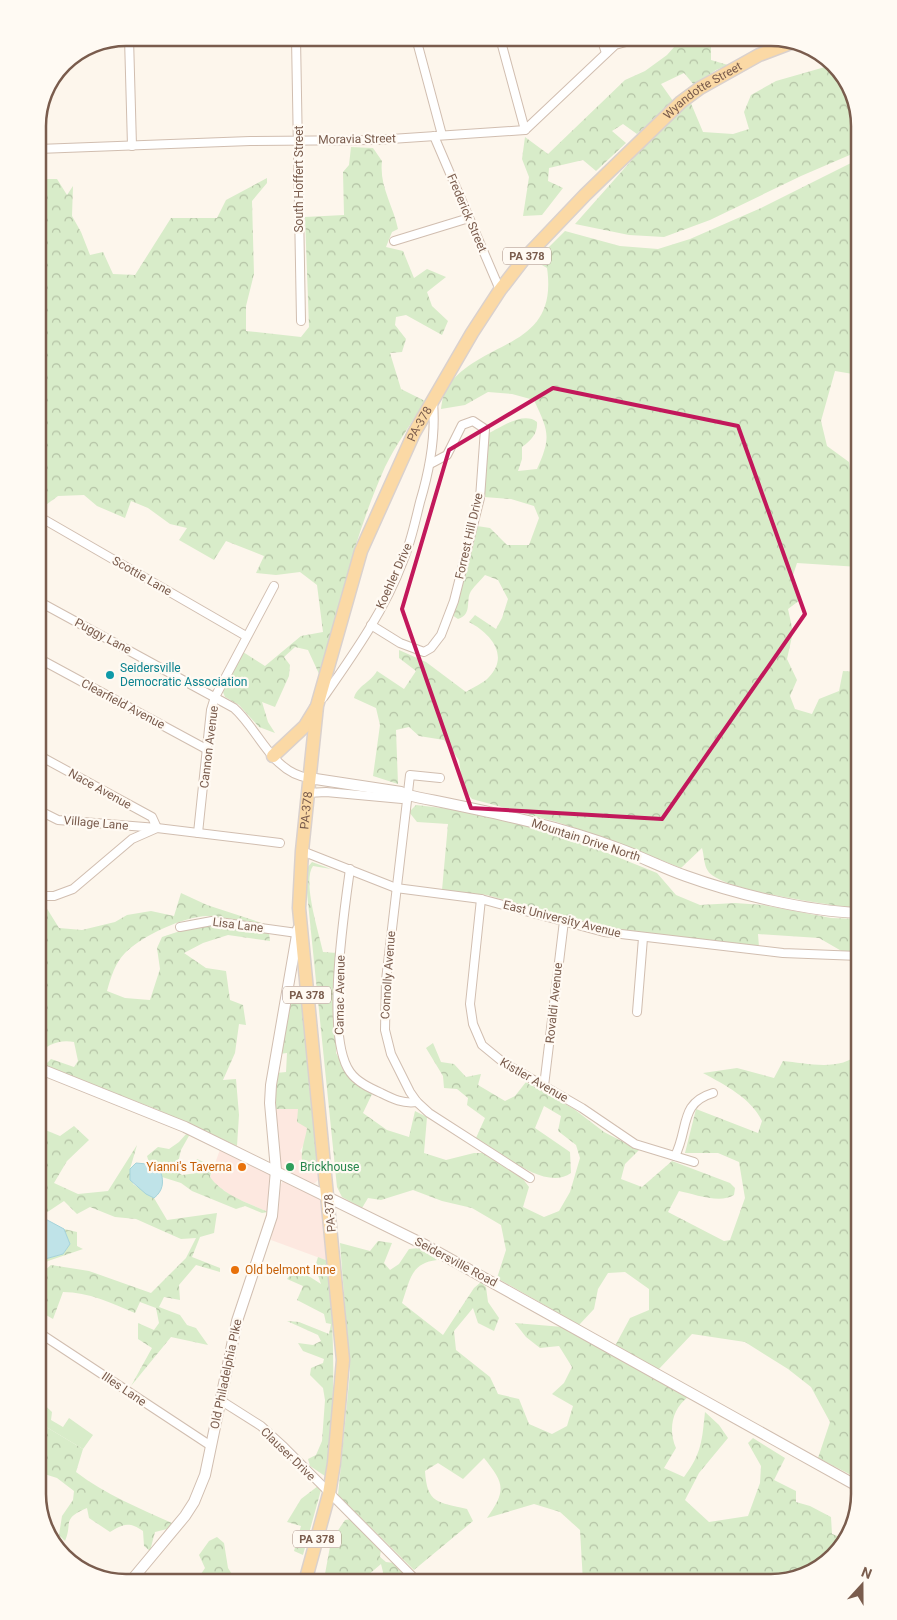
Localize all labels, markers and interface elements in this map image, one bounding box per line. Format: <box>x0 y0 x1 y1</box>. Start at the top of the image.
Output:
street label: Wyandotte Street <box>661 59 744 122</box>
street label: South Hoffert Street <box>292 125 306 233</box>
street label: Moravia Street <box>318 131 396 147</box>
street label: Frederick Street <box>444 172 490 254</box>
road number: PA 378 <box>503 248 551 264</box>
street label: PA-378 <box>404 404 435 444</box>
street label: Forrest Hill Drive <box>452 492 486 580</box>
street label: Koehler Drive <box>373 541 415 611</box>
street label: Scottie Lane <box>110 553 174 599</box>
street label: Puggy Lane <box>72 615 134 657</box>
place label: Seidersville Democratic Association <box>120 661 247 689</box>
marker: Seidersville Democratic Association <box>104 669 116 681</box>
street label: Clearfield Avenue <box>79 676 167 732</box>
street label: Cannon Avenue <box>197 705 221 789</box>
street label: Nace Avenue <box>66 766 134 812</box>
street label: PA-378 <box>297 790 315 830</box>
street label: Village Lane <box>63 813 129 833</box>
street label: Mountain Drive North <box>530 816 642 864</box>
street label: East University Avenue <box>502 898 622 940</box>
street label: Lisa Lane <box>212 915 264 935</box>
street label: Connolly Avenue <box>378 930 398 1020</box>
street label: Camac Avenue <box>332 955 348 1035</box>
street label: Rovaldi Avenue <box>543 962 565 1044</box>
road number: PA 378 <box>283 986 331 1004</box>
street label: Kistler Avenue <box>498 1055 570 1105</box>
place label: Yianni's Taverna <box>146 1160 232 1174</box>
place label: Brickhouse <box>300 1160 359 1174</box>
marker: Yianni's Taverna <box>236 1161 248 1173</box>
marker: Brickhouse <box>284 1161 296 1173</box>
street label: PA-378 <box>321 1193 339 1233</box>
street label: Seidersville Road <box>412 1234 500 1290</box>
place label: Old belmont Inne <box>245 1263 336 1277</box>
marker: Old belmont Inne <box>229 1264 241 1276</box>
street label: Old Philadelphia Pike <box>207 1318 245 1430</box>
street label: Illes Lane <box>99 1369 149 1409</box>
street label: Clauser Drive <box>258 1424 318 1484</box>
road number: PA 378 <box>293 1530 341 1548</box>
north arrow <box>837 1560 887 1610</box>
text: N <box>859 1564 874 1582</box>

